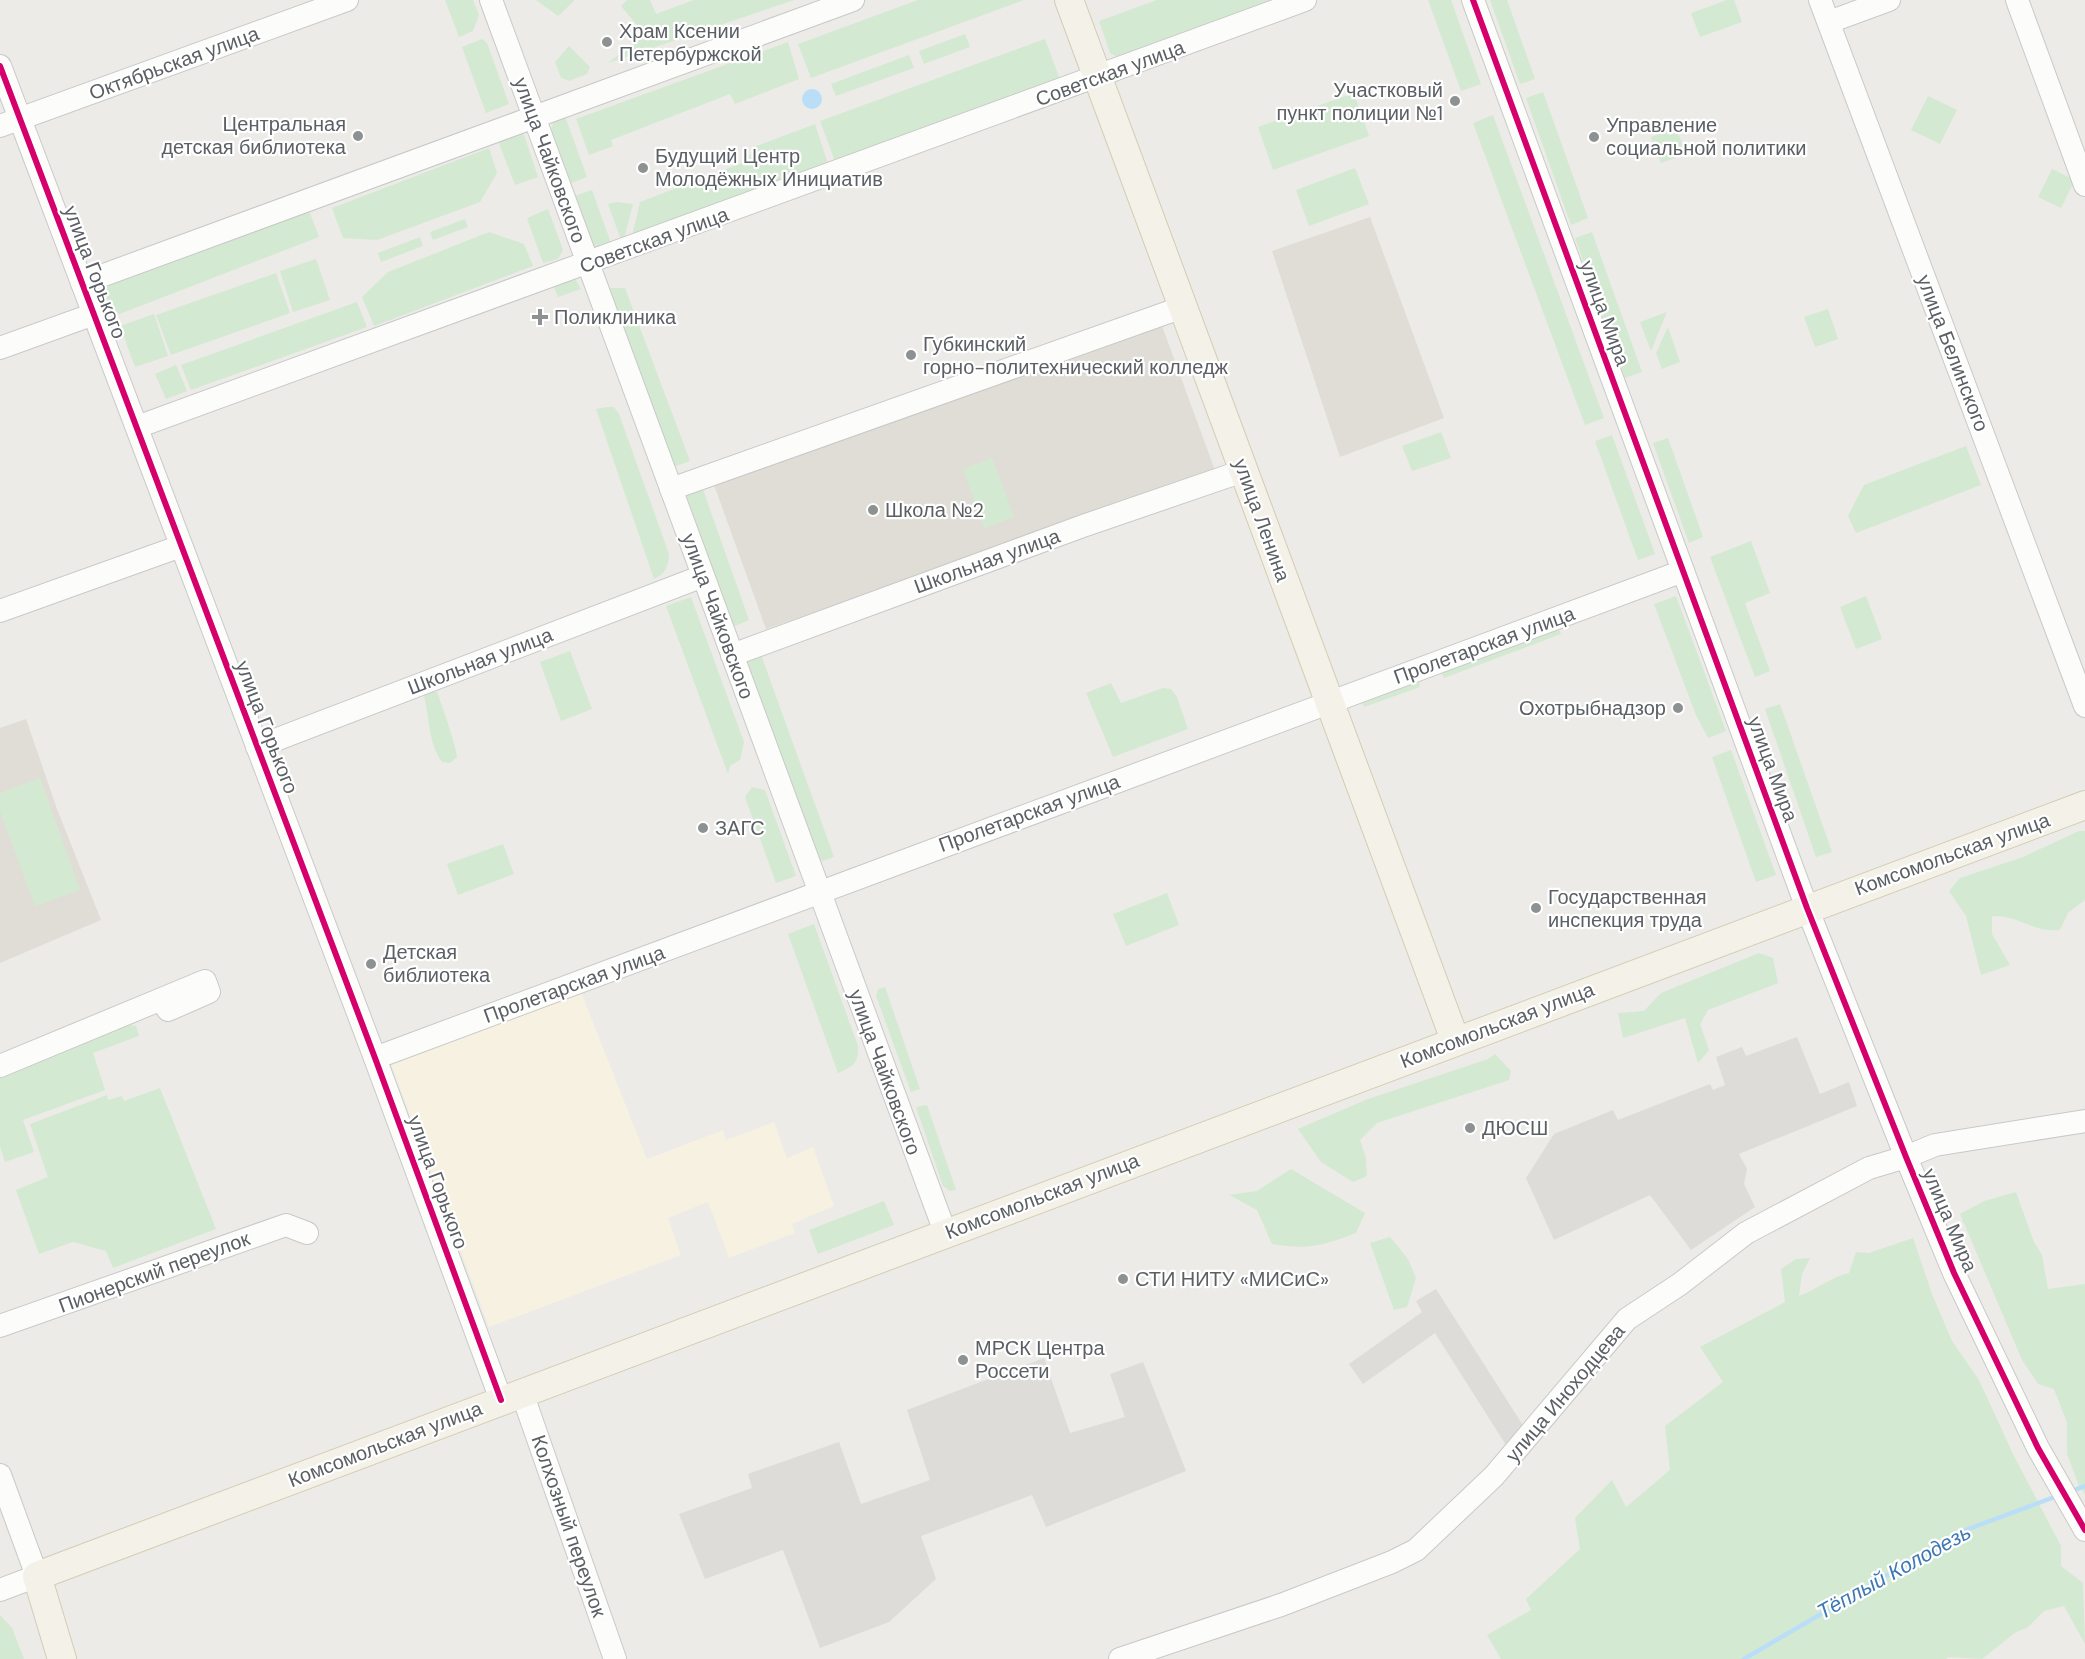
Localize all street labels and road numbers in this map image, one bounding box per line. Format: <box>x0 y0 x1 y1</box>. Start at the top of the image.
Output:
street label: Октябрьская улица <box>85 20 263 106</box>
street label: Советская улица <box>1032 34 1189 112</box>
street label: улица Чайковского <box>508 74 592 246</box>
street label: Советская улица <box>576 201 733 279</box>
street label: улица Горького <box>58 202 132 342</box>
street label: улица Мира <box>1574 257 1636 370</box>
street label: улица Белинского <box>1911 271 1995 435</box>
street label: улица Ленина <box>1228 455 1297 586</box>
street label: Школьная улица <box>910 522 1064 599</box>
street label: улица Чайковского <box>676 530 760 702</box>
street label: Пролетарская улица <box>1390 600 1579 690</box>
street label: Школьная улица <box>404 621 557 701</box>
street label: улица Горького <box>230 657 304 797</box>
street label: улица Мира <box>1742 713 1804 826</box>
street label: Пролетарская улица <box>935 768 1124 858</box>
street label: Комсомольская улица <box>1851 806 2054 901</box>
street label: Пролетарская улица <box>480 939 669 1029</box>
street label: Комсомольская улица <box>1396 976 1599 1074</box>
street label: улица Чайковского <box>843 986 927 1158</box>
street label: улица Горького <box>402 1112 474 1252</box>
street label: Комсомольская улица <box>941 1147 1144 1245</box>
street label: улица Мира <box>1916 1164 1984 1277</box>
street label: Пионерский переулок <box>55 1225 253 1319</box>
street label: улица Иноходцева <box>1500 1318 1631 1467</box>
street label: Комсомольская улица <box>284 1395 487 1493</box>
street label: Колхозный переулок <box>526 1431 612 1621</box>

